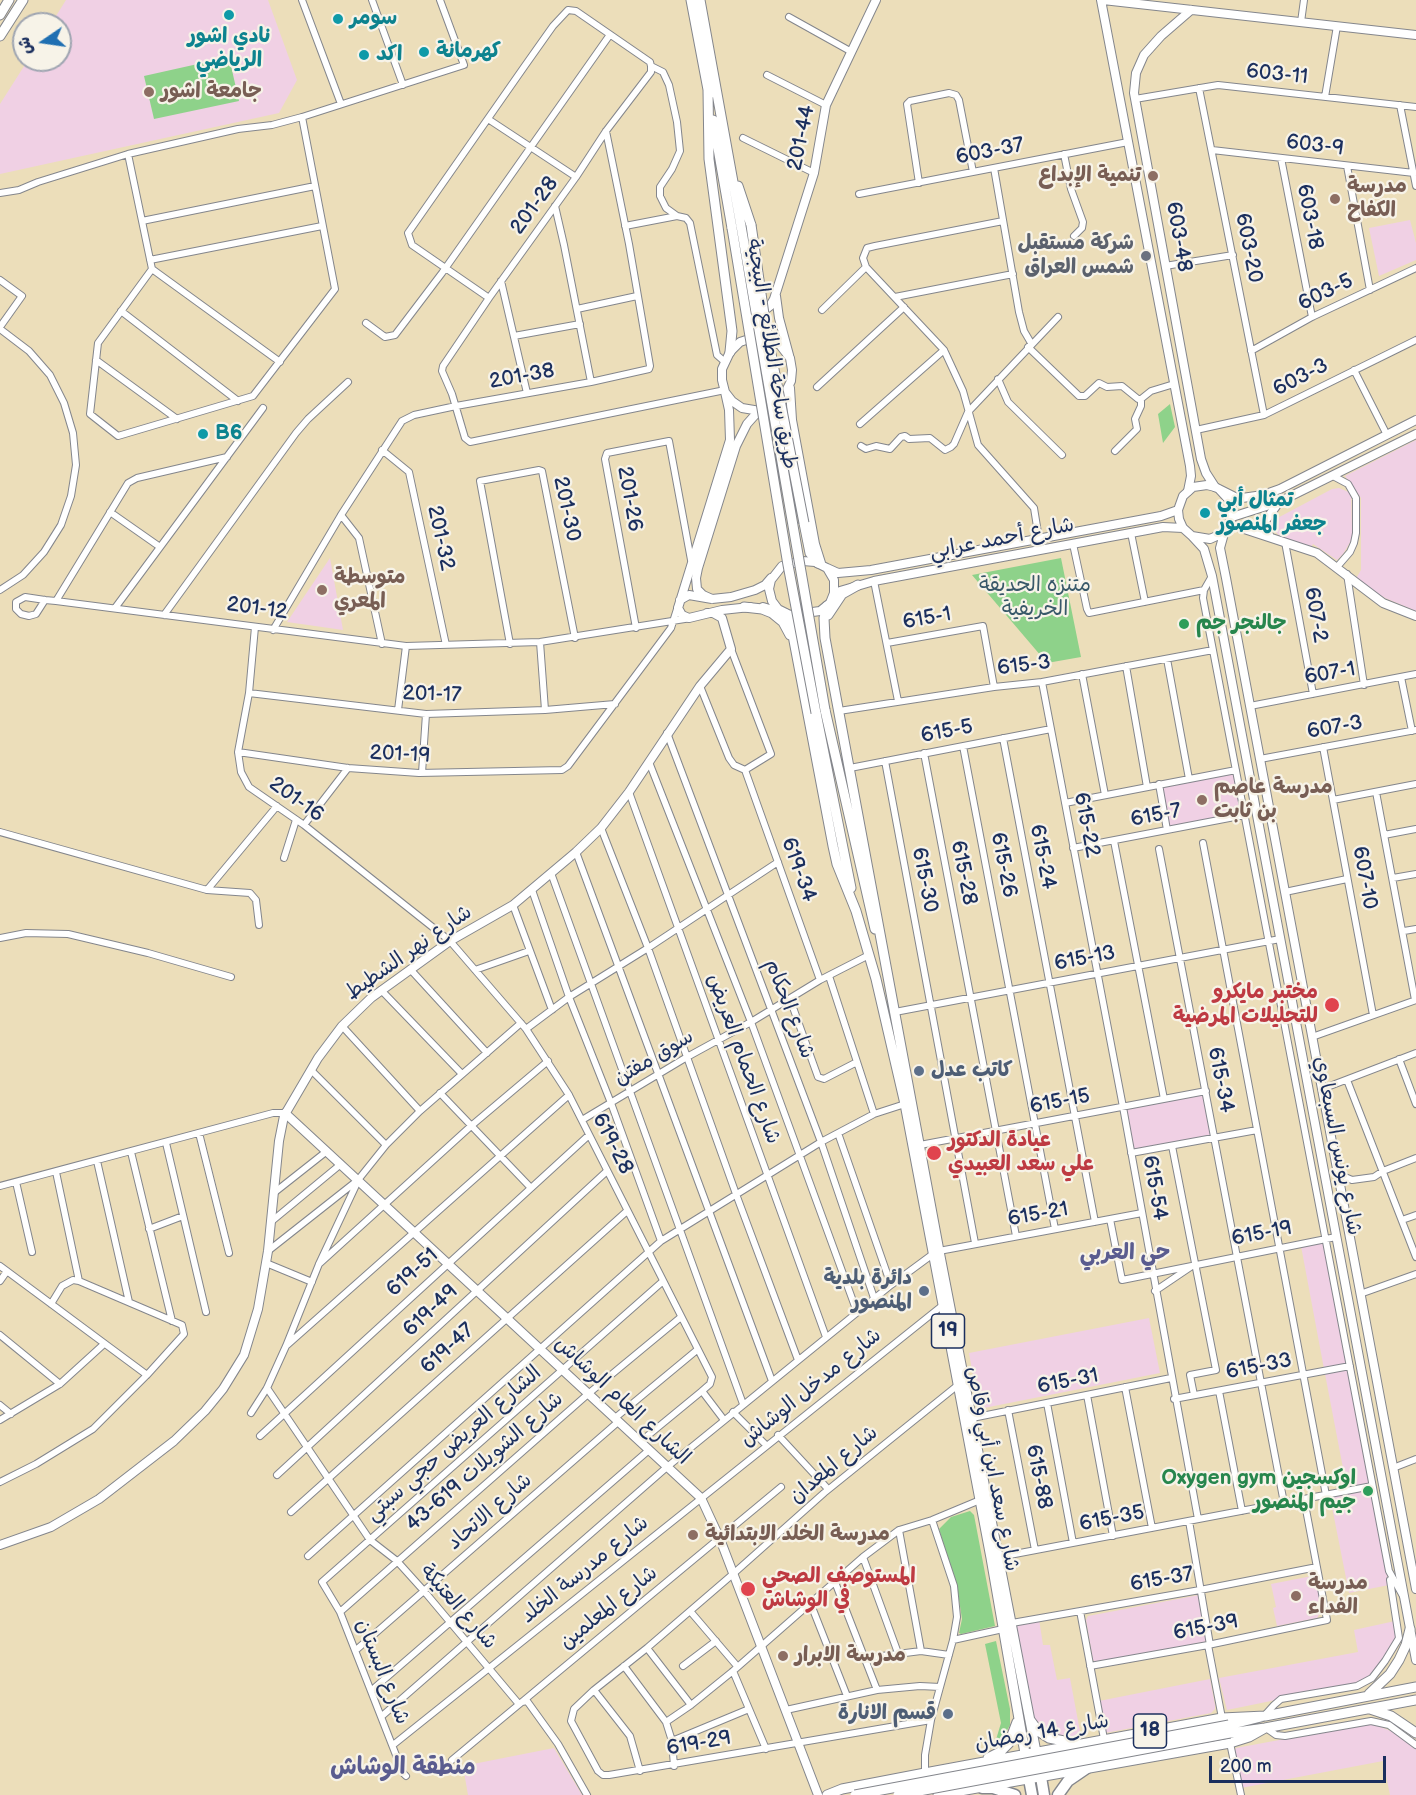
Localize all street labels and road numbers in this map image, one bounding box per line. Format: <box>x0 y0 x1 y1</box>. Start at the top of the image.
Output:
street label: 603-11 <box>1245 59 1309 91</box>
street label: 201-44 <box>783 103 821 173</box>
street label: 603-9 <box>1285 130 1345 162</box>
street label: 603-37 <box>954 133 1026 171</box>
street label: 201-28 <box>506 172 564 240</box>
street label: 603-18 <box>1290 182 1328 252</box>
street label: 603-48 <box>1159 200 1197 274</box>
street label: 603-20 <box>1229 211 1267 285</box>
street label: طريق ساحة الطلائع - البيجية <box>740 237 802 471</box>
street label: 603-5 <box>1294 269 1358 317</box>
street label: 603-3 <box>1269 353 1333 403</box>
street label: 201-38 <box>487 359 557 395</box>
street label: 201-26 <box>611 464 647 534</box>
street label: 201-30 <box>547 474 585 544</box>
street label: 201-32 <box>421 503 459 573</box>
street label: شارع أحمد عرابي <box>928 513 1076 565</box>
street label: 607-2 <box>1298 585 1332 645</box>
street label: 201-12 <box>225 592 289 626</box>
street label: 615-1 <box>901 602 953 636</box>
street label: 615-3 <box>996 650 1052 682</box>
street label: 607-1 <box>1303 657 1357 691</box>
street label: 201-17 <box>402 681 462 709</box>
street label: 607-3 <box>1305 711 1365 745</box>
street label: 615-5 <box>919 715 975 749</box>
street label: 201-19 <box>369 741 431 769</box>
street label: 201-16 <box>264 772 328 828</box>
street label: 615-22 <box>1067 790 1105 860</box>
street label: 615-7 <box>1129 799 1183 833</box>
street label: 615-24 <box>1023 822 1061 892</box>
street label: 615-26 <box>984 830 1022 900</box>
street label: 619-34 <box>775 834 821 906</box>
street label: 615-28 <box>944 839 982 907</box>
street label: 607-10 <box>1346 844 1382 912</box>
street label: 615-30 <box>905 845 943 915</box>
street label: شارع نهر الشطيط <box>341 900 477 1006</box>
street label: 615-13 <box>1052 941 1118 977</box>
street label: شارع الحكام <box>759 956 819 1062</box>
street label: شارع الحمام العريض <box>700 970 786 1148</box>
street label: سوق مفتن <box>610 1024 698 1092</box>
street label: 615-34 <box>1201 1045 1239 1115</box>
street label: شارع يونس السبعاوي <box>1307 1054 1367 1238</box>
street label: 615-15 <box>1028 1084 1092 1120</box>
street label: 619-28 <box>586 1109 638 1179</box>
street label: 615-54 <box>1136 1154 1172 1222</box>
street label: 615-21 <box>1006 1197 1070 1233</box>
street label: 615-19 <box>1230 1216 1294 1252</box>
street label: 619-51 <box>382 1243 444 1303</box>
street label: 619-49 <box>398 1279 464 1343</box>
road number: 19 <box>932 1314 964 1348</box>
street label: 619-47 <box>416 1318 480 1380</box>
street label: شارع مدخل الوشاش <box>735 1323 887 1453</box>
street label: الشارع العام الوشاش <box>549 1331 695 1471</box>
street label: 615-33 <box>1224 1348 1294 1386</box>
street label: الشارع العريض حجي سبتي <box>361 1361 547 1527</box>
street label: شارع سعد ابن أبي وقاص <box>960 1364 1024 1574</box>
street label: 615-31 <box>1035 1364 1101 1400</box>
street label: شارع الشويلات 619-43 <box>401 1387 569 1537</box>
street label: شارع المعدان <box>784 1421 884 1509</box>
street label: 615-88 <box>1019 1443 1057 1511</box>
street label: شارع الاتحاد <box>442 1468 538 1556</box>
street label: 615-35 <box>1077 1500 1147 1538</box>
street label: شارع مدرسة الخلد <box>516 1511 654 1629</box>
street label: شارع العتيکة <box>414 1559 502 1655</box>
street label: شارع المعلمين <box>555 1561 663 1655</box>
street label: 615-37 <box>1128 1562 1196 1598</box>
street label: 615-39 <box>1171 1609 1241 1647</box>
street label: شارع البستان <box>349 1616 415 1728</box>
street label: شارع 14 رمضان <box>973 1709 1111 1757</box>
road number: 18 <box>1134 1714 1166 1748</box>
street label: 619-29 <box>665 1726 733 1762</box>

